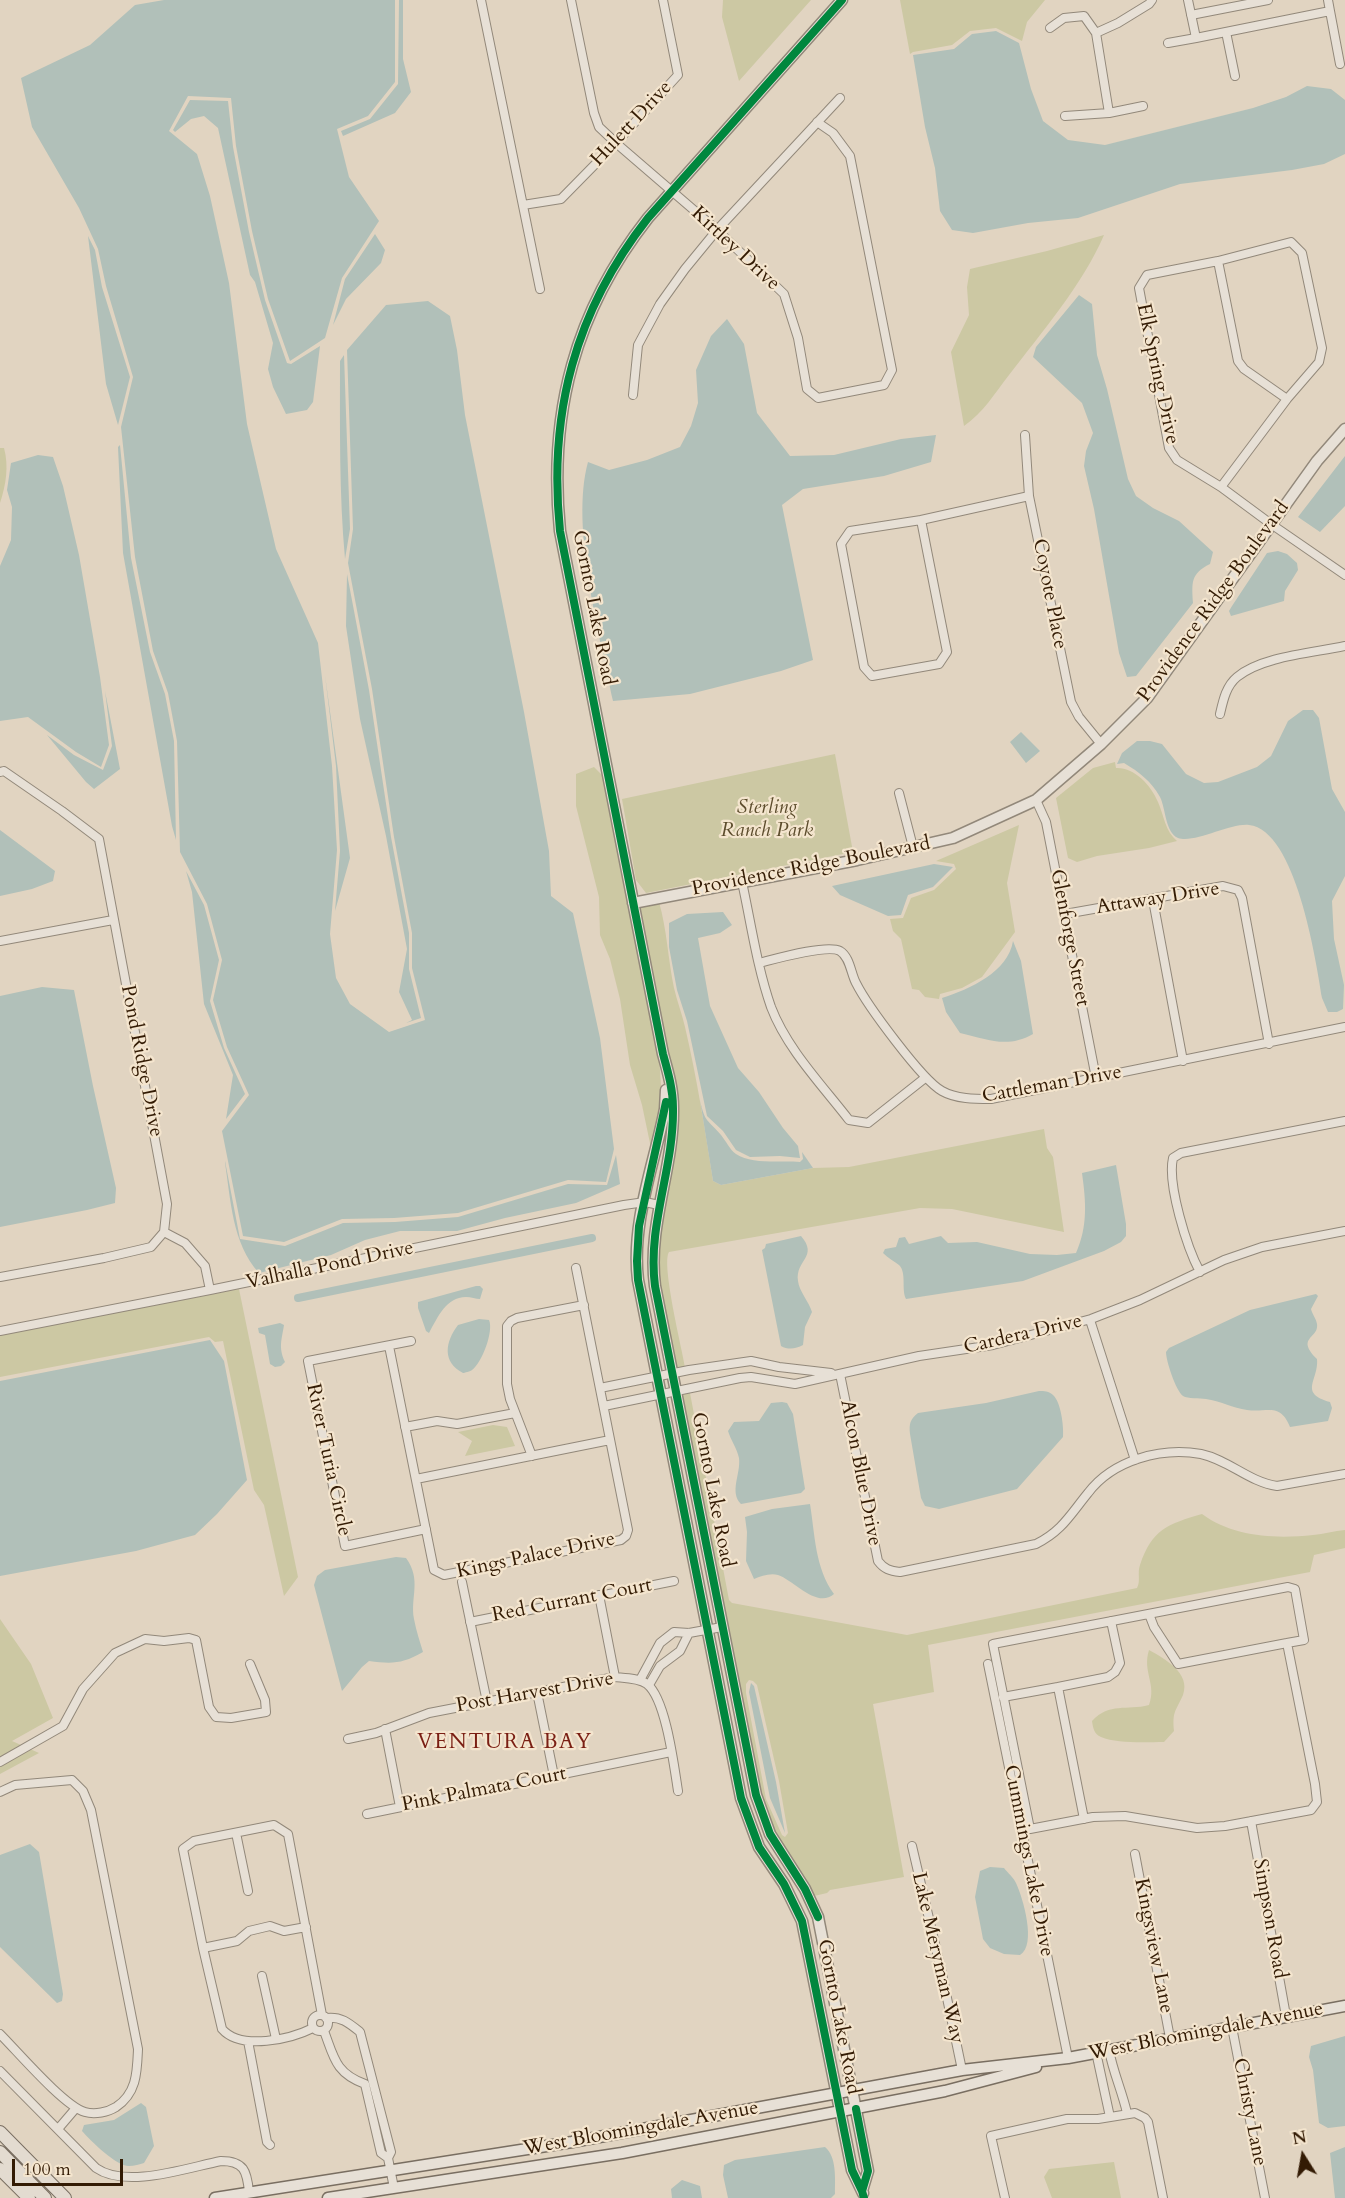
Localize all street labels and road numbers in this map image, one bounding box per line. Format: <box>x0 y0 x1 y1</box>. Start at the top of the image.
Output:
street label: Hulett Drive <box>586 76 678 172</box>
street label: Kirtley Drive <box>686 202 784 296</box>
street label: Elk Spring Drive <box>1130 301 1184 447</box>
street label: Providence Ridge Boulevard <box>1133 497 1295 707</box>
street label: Gornto Lake Road <box>566 528 620 688</box>
street label: Coyote Place <box>1027 537 1071 651</box>
street label: Providence Ridge Boulevard <box>690 832 932 902</box>
street label: Glenforge Street <box>1044 867 1094 1009</box>
street label: Attaway Drive <box>1095 877 1221 921</box>
street label: Pond Ridge Drive <box>115 983 167 1139</box>
street label: Cattleman Drive <box>980 1061 1124 1109</box>
street label: Valhalla Pond Drive <box>244 1237 416 1295</box>
street label: Cardera Drive <box>962 1310 1084 1360</box>
street label: River Turia Circle <box>300 1381 356 1539</box>
street label: Alcon Blue Drive <box>834 1398 886 1548</box>
street label: Gornto Lake Road <box>685 1410 739 1570</box>
street label: Kings Palace Drive <box>455 1527 617 1585</box>
street label: Red Currant Court <box>490 1574 654 1628</box>
street label: Post Harvest Drive <box>454 1667 616 1719</box>
street label: Pink Palmata Court <box>400 1762 568 1818</box>
street label: Cummings Lake Drive <box>998 1763 1058 1959</box>
street label: Simpson Road <box>1247 1857 1291 1981</box>
street label: Lake Meryman Way <box>906 1870 968 2046</box>
street label: Kingsview Lane <box>1128 1876 1178 2016</box>
street label: Gornto Lake Road <box>811 1937 865 2097</box>
street label: West Bloomingdale Avenue <box>1087 1997 1325 2067</box>
street label: Christy Lane <box>1227 2056 1271 2168</box>
street label: West Bloomingdale Avenue <box>521 2096 761 2162</box>

